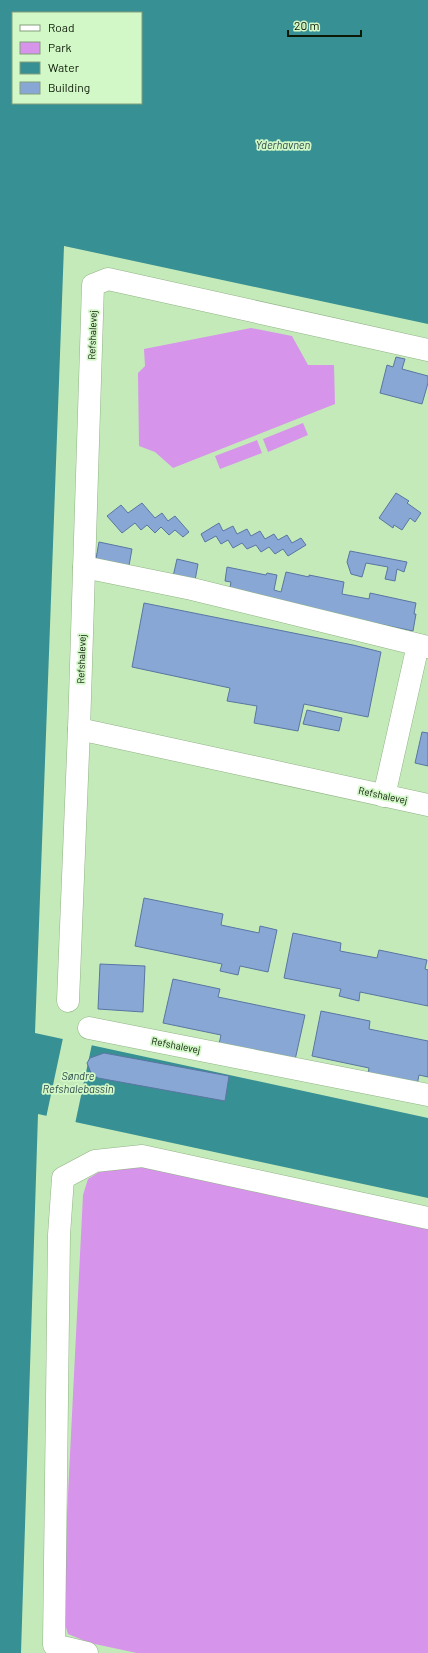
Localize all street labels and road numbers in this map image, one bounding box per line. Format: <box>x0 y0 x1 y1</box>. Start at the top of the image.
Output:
street label: Refshalevej <box>85 310 99 360</box>
street label: Refshalevej <box>74 634 88 684</box>
street label: Refshalevej <box>357 784 409 806</box>
street label: Refshalevej <box>150 1034 202 1056</box>

